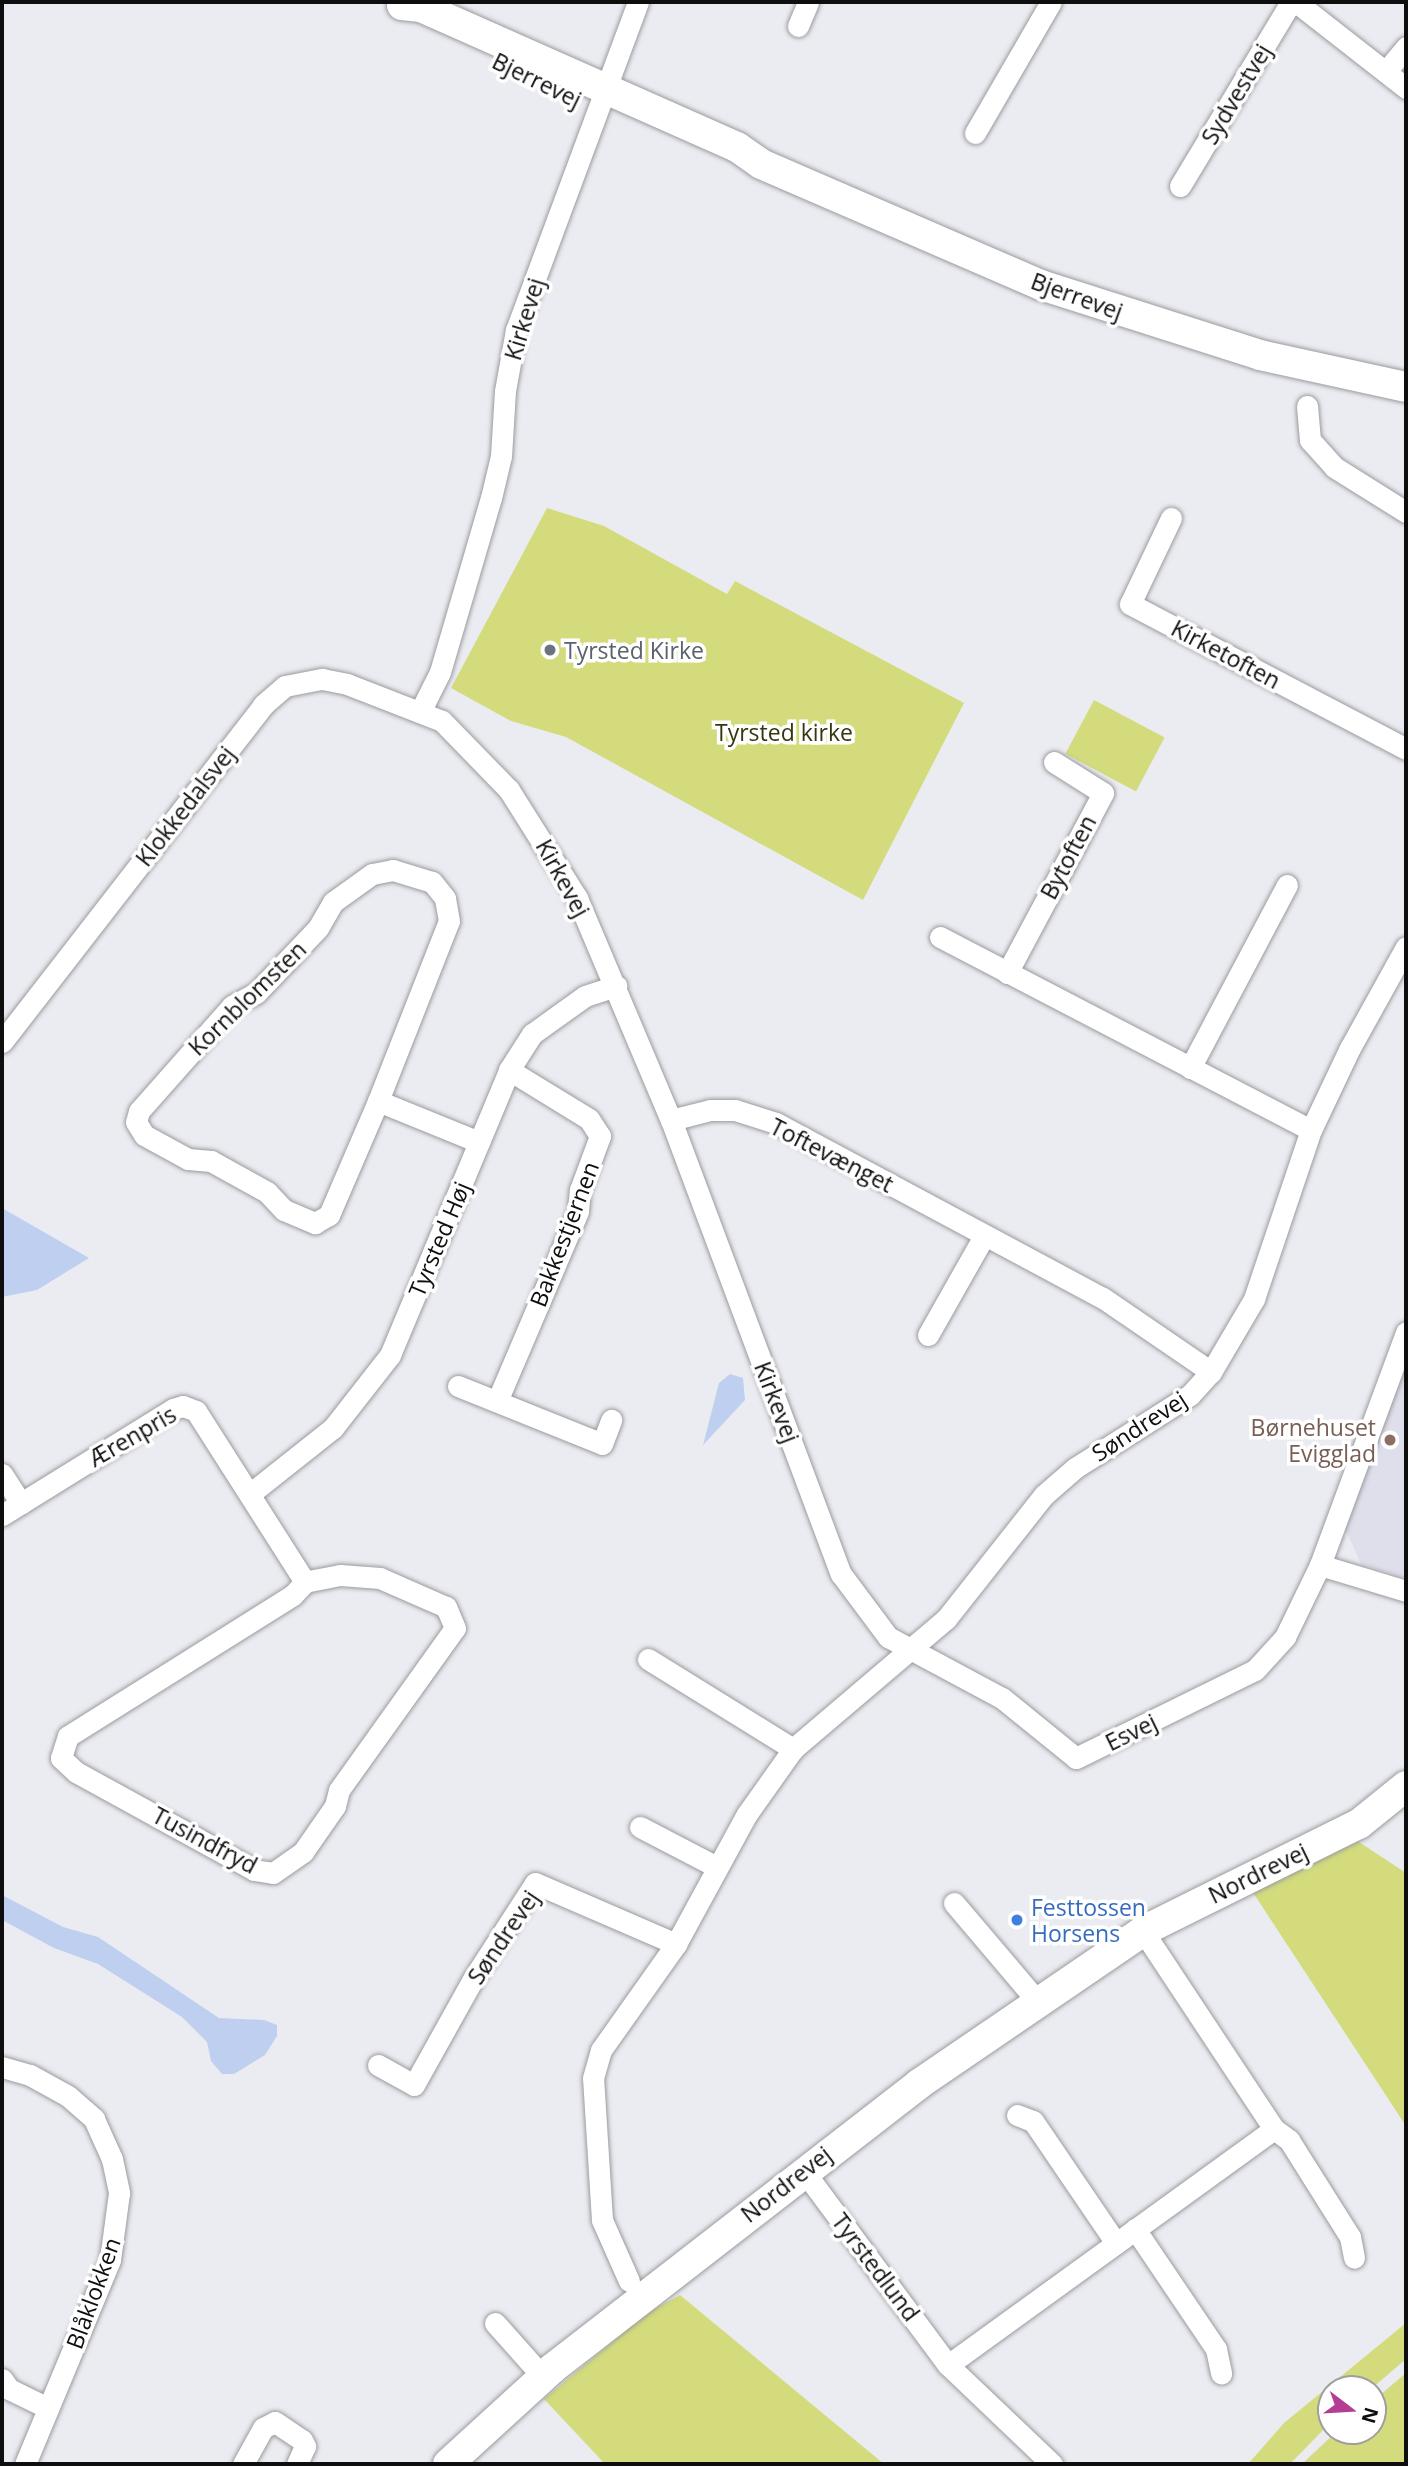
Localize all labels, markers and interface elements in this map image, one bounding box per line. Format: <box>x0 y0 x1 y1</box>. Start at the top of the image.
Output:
street label: Sydvestvej <box>1195 39 1277 149</box>
street label: Bjerrevej <box>488 47 586 113</box>
street label: Bjerrevej <box>1027 267 1127 325</box>
street label: Kirkevej <box>498 275 550 363</box>
street label: Kirketoften <box>1167 614 1285 694</box>
place label: Tyrsted Kirke <box>564 636 704 664</box>
marker: Tyrsted Kirke <box>542 642 558 658</box>
park label: Tyrsted kirke <box>715 718 853 746</box>
street label: Klokkedalsvej <box>130 741 240 871</box>
street label: Bytoften <box>1034 810 1102 904</box>
street label: Kirkevej <box>530 834 596 922</box>
street label: Kornblomsten <box>183 935 311 1061</box>
street label: Toftevænget <box>766 1112 898 1198</box>
street label: Bakkestjernen <box>524 1158 604 1310</box>
street label: Tyrsted Høj <box>402 1177 476 1301</box>
street label: Kirkevej <box>749 1358 805 1446</box>
street label: Søndrevej <box>1087 1385 1191 1467</box>
street label: Ærenpris <box>83 1400 181 1472</box>
place label: Børnehuset Evigglad <box>1251 1413 1376 1467</box>
marker: Børnehuset Evigglad <box>1382 1432 1398 1448</box>
street label: Esvej <box>1101 1708 1161 1756</box>
street label: Tusindfryd <box>148 1801 262 1879</box>
street label: Nordrevej <box>1204 1837 1312 1909</box>
street label: Søndrevej <box>462 1885 544 1989</box>
place label: Festtossen Horsens <box>1031 1893 1146 1947</box>
marker: Festtossen Horsens <box>1009 1912 1025 1928</box>
street label: Nordrevej <box>735 2140 837 2228</box>
street label: Tyrstedlund <box>827 2208 925 2326</box>
street label: Blåklokken <box>60 2234 126 2352</box>
north arrow <box>1317 2375 1387 2445</box>
text: N <box>1355 2404 1385 2427</box>

